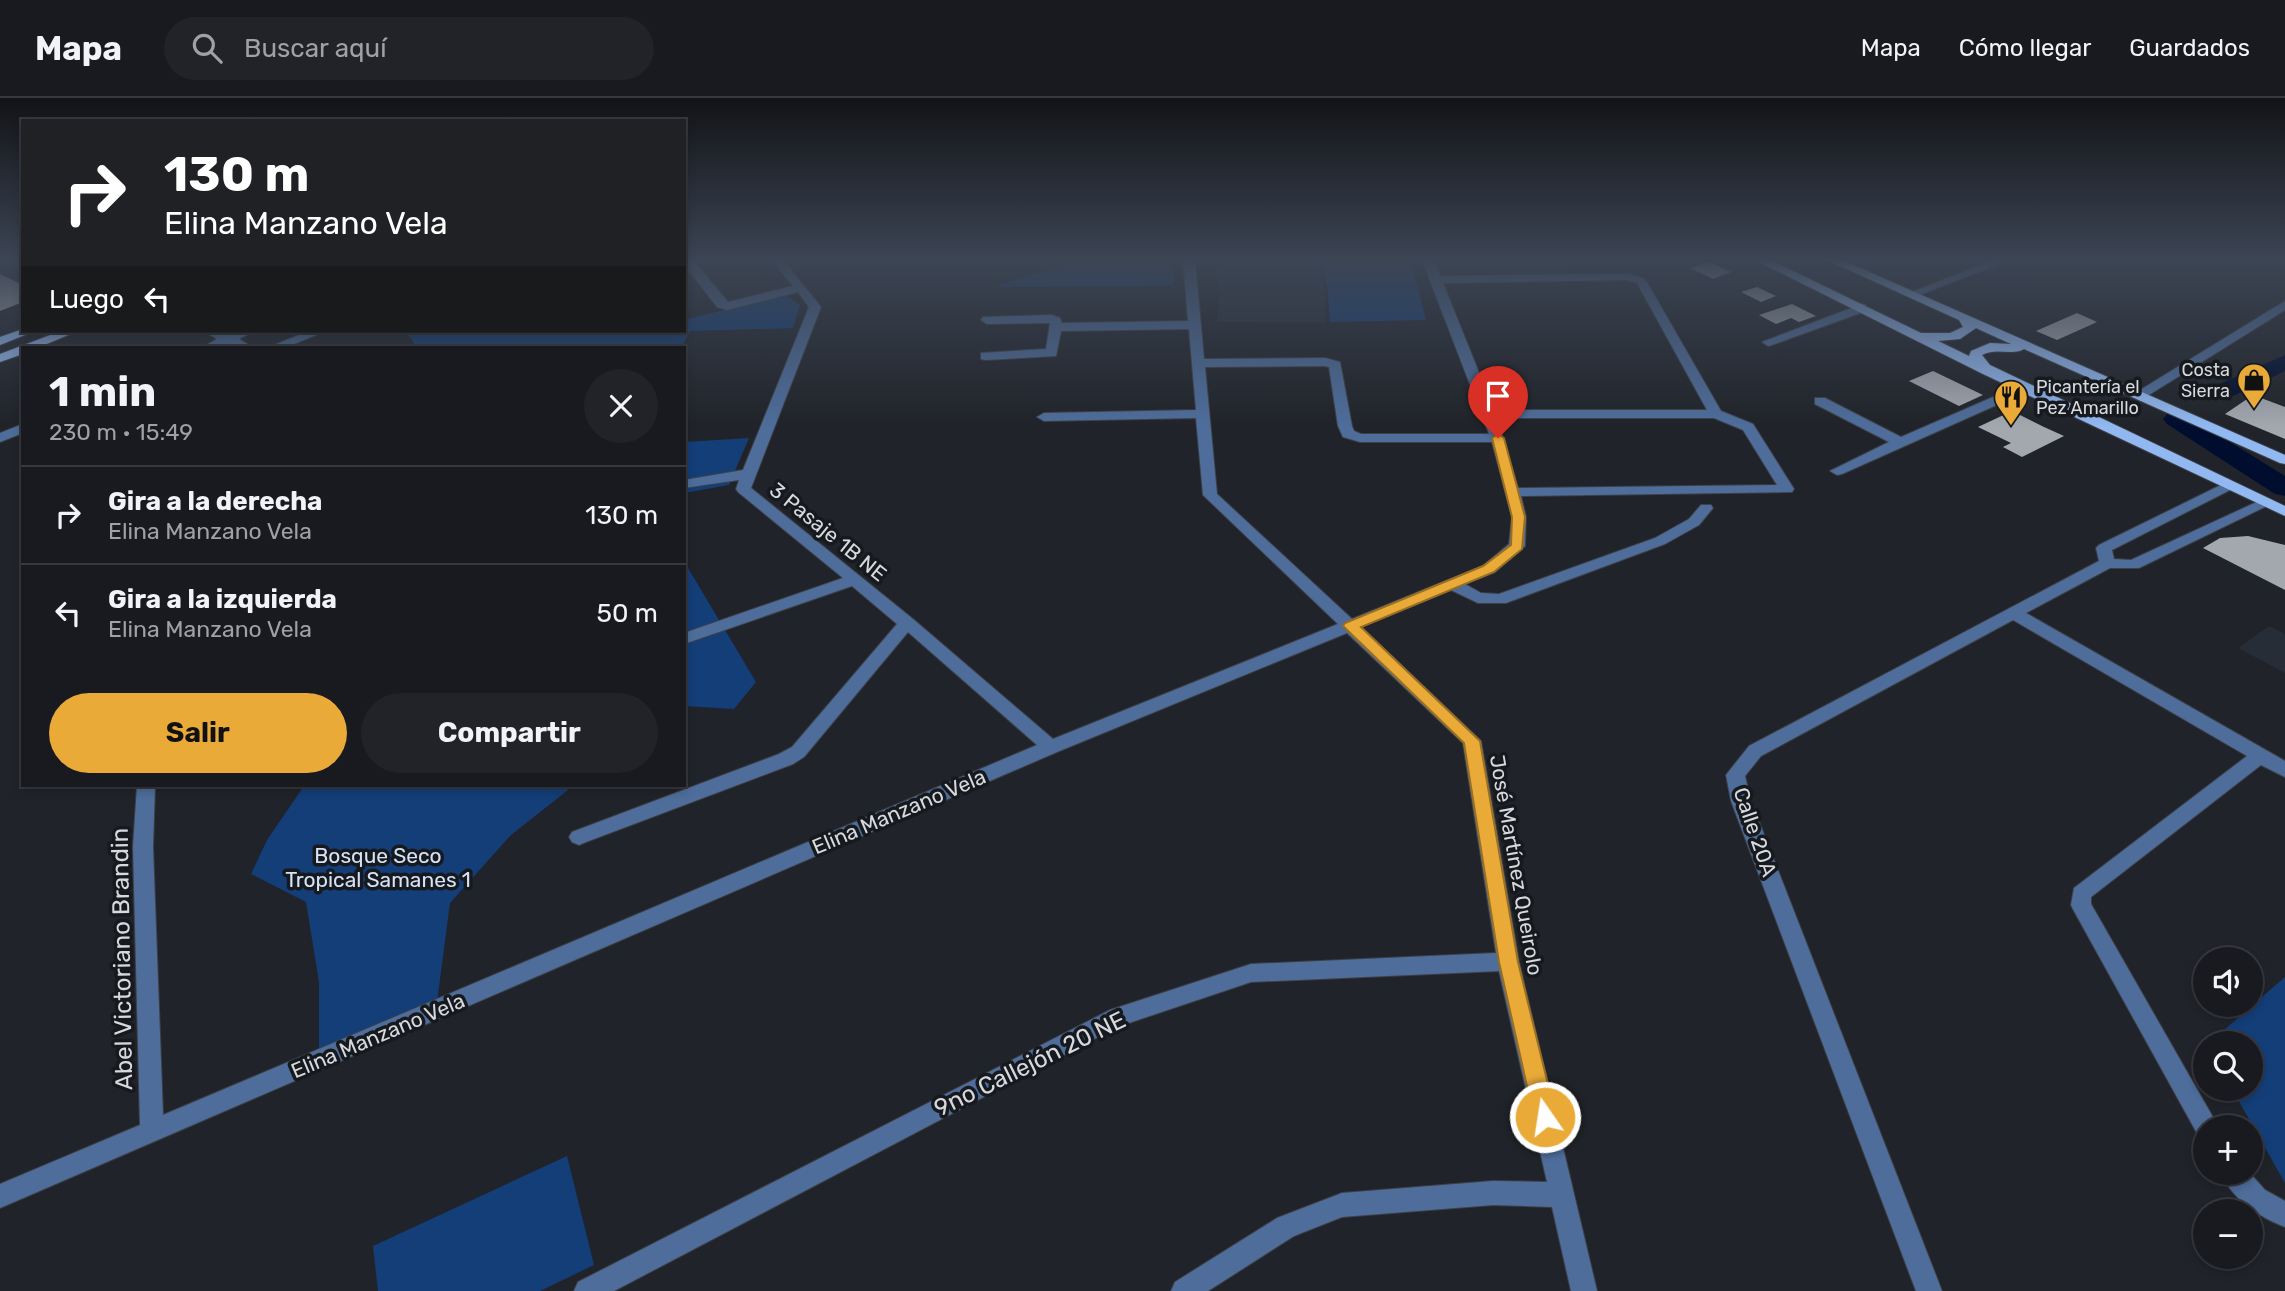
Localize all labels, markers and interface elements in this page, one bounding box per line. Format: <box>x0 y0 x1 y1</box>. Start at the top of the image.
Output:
search box <box>164 17 654 80</box>
text: Mapa <box>35 29 122 68</box>
icon: search <box>188 29 226 67</box>
text: Buscar aquí <box>244 33 387 64</box>
text: Mapa <box>1861 34 1921 62</box>
text: Cómo llegar <box>1959 34 2091 62</box>
text: Guardados <box>2129 34 2250 62</box>
text: 130 m <box>164 145 309 203</box>
icon: right <box>49 147 140 238</box>
text: Elina Manzano Vela <box>164 204 448 242</box>
icon: left <box>138 280 176 318</box>
text: Luego <box>49 284 124 315</box>
place label: Costa Sierra <box>2181 359 2230 402</box>
shop icon: Costa Sierra <box>2235 361 2273 410</box>
pin <box>1468 366 1528 438</box>
text: 1 min <box>49 367 156 417</box>
button: close <box>584 369 658 443</box>
place label: Picantería el Pez Amarillo <box>2036 376 2140 419</box>
icon: arrive <box>1479 377 1517 415</box>
restaurant icon: Picantería el Pez Amarillo <box>1992 378 2030 427</box>
text: 230 m · 15:49 <box>49 418 193 446</box>
street label: 3 Pasaje 1B NE <box>765 477 892 586</box>
text: Gira a la derecha <box>108 486 322 517</box>
icon: right <box>49 496 87 534</box>
text: 130 m <box>585 500 658 531</box>
text: Elina Manzano Vela <box>108 517 312 545</box>
text: Gira a la izquierda <box>108 584 337 615</box>
icon: left <box>49 594 87 632</box>
text: 50 m <box>597 598 658 629</box>
text: Elina Manzano Vela <box>108 615 312 643</box>
button: Salir <box>49 693 347 773</box>
button: Compartir <box>361 693 658 773</box>
street label: José Martínez Queirolo <box>1485 753 1548 977</box>
street label: Elina Manzano Vela <box>808 764 989 859</box>
street label: Calle 20A <box>1729 784 1782 880</box>
street label: Abel Victoriano Brandin <box>106 828 138 1090</box>
park label: Bosque Seco Tropical Samanes 1 <box>285 843 471 892</box>
map controls <box>2193 947 2263 1269</box>
button: sound <box>2193 947 2263 1017</box>
street label: Elina Manzano Vela <box>287 988 468 1083</box>
street label: 9no Callejón 20 NE <box>930 1005 1130 1123</box>
button: search <box>2193 1031 2263 1101</box>
position arrow <box>1508 1080 1582 1154</box>
button: + <box>2193 1115 2263 1185</box>
button: − <box>2193 1199 2263 1269</box>

